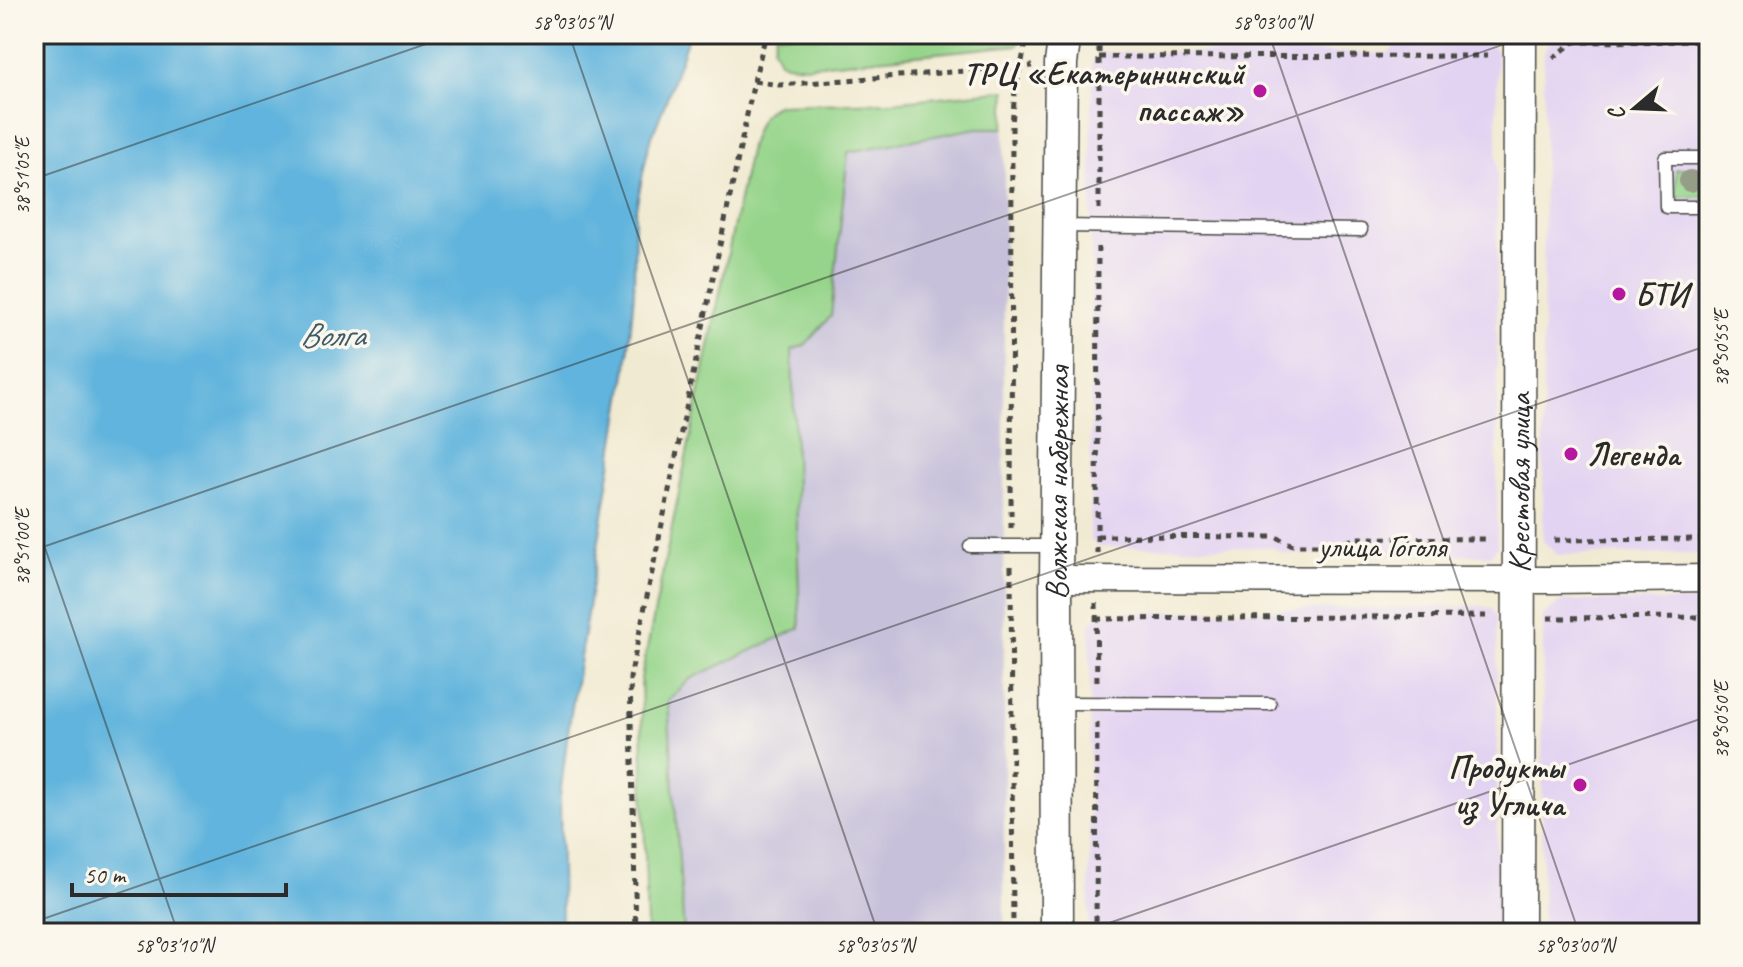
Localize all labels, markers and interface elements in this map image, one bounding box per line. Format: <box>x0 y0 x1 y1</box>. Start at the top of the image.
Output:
text: 58°03'05"N <box>533 10 614 35</box>
text: 58°03'00"N <box>1233 10 1314 35</box>
place label: ТРЦ «Екатерининский пассаж» <box>963 53 1246 131</box>
north arrow <box>1595 68 1675 148</box>
marker: ТРЦ «Екатерининский пассаж» <box>1251 82 1269 100</box>
text: С <box>1601 102 1632 124</box>
text: 38°51'05"E <box>10 135 35 215</box>
place label: БТИ <box>1635 274 1694 315</box>
marker: БТИ <box>1610 285 1628 303</box>
text: 38°50'55"E <box>1709 307 1734 387</box>
water label: Волга <box>300 313 368 356</box>
street label: Волжская набережная <box>1036 364 1079 600</box>
street label: Крестовая улица <box>1499 391 1540 573</box>
place label: Легенда <box>1587 434 1682 475</box>
marker: Легенда <box>1562 445 1580 463</box>
text: 38°51'00"E <box>10 506 35 586</box>
street label: улица Гоголя <box>1316 526 1448 567</box>
text: 38°50'50"E <box>1709 679 1734 759</box>
place label: Продукты из Углича <box>1449 747 1567 826</box>
marker: Продукты из Углича <box>1571 776 1589 794</box>
scale bar <box>72 847 286 897</box>
text: 50 m <box>84 860 127 890</box>
text: 58°03'10"N <box>135 933 216 958</box>
text: 58°03'05"N <box>836 933 917 958</box>
text: 58°03'00"N <box>1536 933 1617 958</box>

